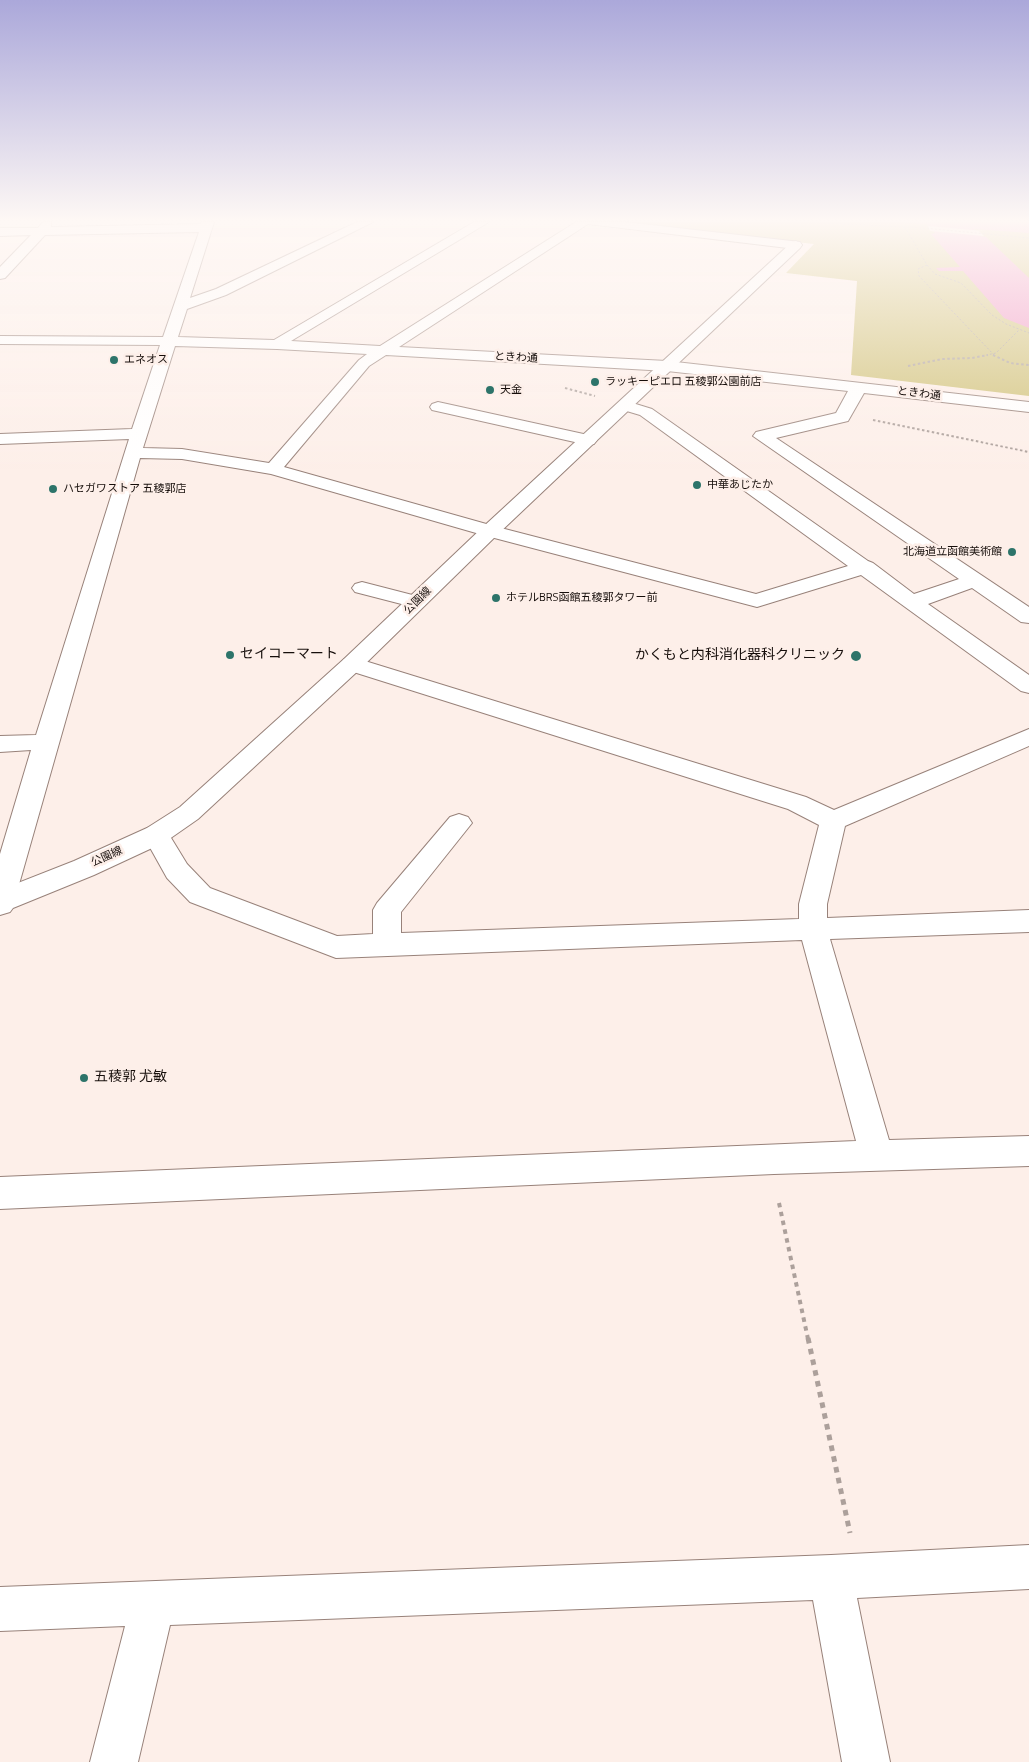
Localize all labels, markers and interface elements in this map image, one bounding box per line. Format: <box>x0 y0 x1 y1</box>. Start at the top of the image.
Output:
street label: ときわ通 <box>494 350 538 366</box>
place label: エネオス <box>124 353 168 367</box>
marker: エネオス <box>108 354 120 366</box>
place label: ラッキーピエロ 五稜郭公園前店 <box>605 375 761 389</box>
marker: ラッキーピエロ 五稜郭公園前店 <box>589 376 601 388</box>
place label: 天金 <box>500 383 522 397</box>
marker: 天金 <box>484 384 496 396</box>
street label: ときわ通 <box>896 385 942 403</box>
place label: 中華あじたか <box>707 478 773 492</box>
marker: 中華あじたか <box>691 479 703 491</box>
place label: ハセガワストア 五稜郭店 <box>63 482 186 496</box>
marker: ハセガワストア 五稜郭店 <box>47 483 59 495</box>
place label: 北海道立函館美術館 <box>903 545 1002 559</box>
marker: 北海道立函館美術館 <box>1006 546 1018 558</box>
street label: 公園線 <box>402 585 434 617</box>
place label: ホテルBRS函館五稜郭タワー前 <box>506 591 658 605</box>
marker: ホテルBRS函館五稜郭タワー前 <box>490 592 502 604</box>
place label: セイコーマート <box>240 647 338 663</box>
place label: かくもと内科消化器科クリニック <box>635 648 845 664</box>
marker: セイコーマート <box>224 649 236 661</box>
marker: かくもと内科消化器科クリニック <box>849 649 863 663</box>
street label: 公園線 <box>89 844 125 870</box>
place label: 五稜郭 尤敏 <box>94 1070 167 1086</box>
marker: 五稜郭 尤敏 <box>78 1072 90 1084</box>

